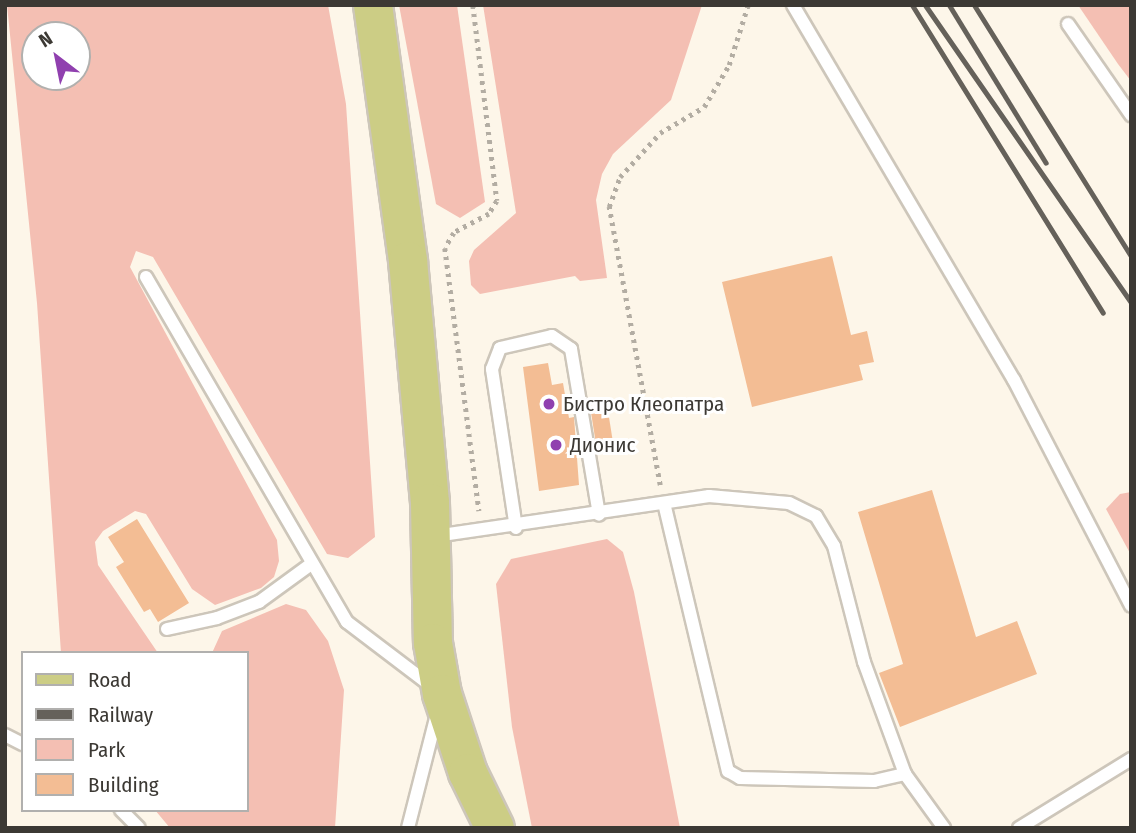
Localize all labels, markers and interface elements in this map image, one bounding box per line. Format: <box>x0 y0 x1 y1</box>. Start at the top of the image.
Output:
north arrow <box>21 21 91 91</box>
text: N <box>35 27 57 52</box>
place label: Бистро Клеопатра <box>563 391 724 417</box>
marker: Бистро Клеопатра <box>541 396 557 412</box>
place label: Дионис <box>570 432 635 458</box>
marker: Дионис <box>548 437 564 453</box>
legend <box>21 651 248 812</box>
text: Road <box>88 667 132 693</box>
text: Railway <box>88 702 153 728</box>
text: Park <box>88 737 125 763</box>
text: Building <box>88 772 159 798</box>

